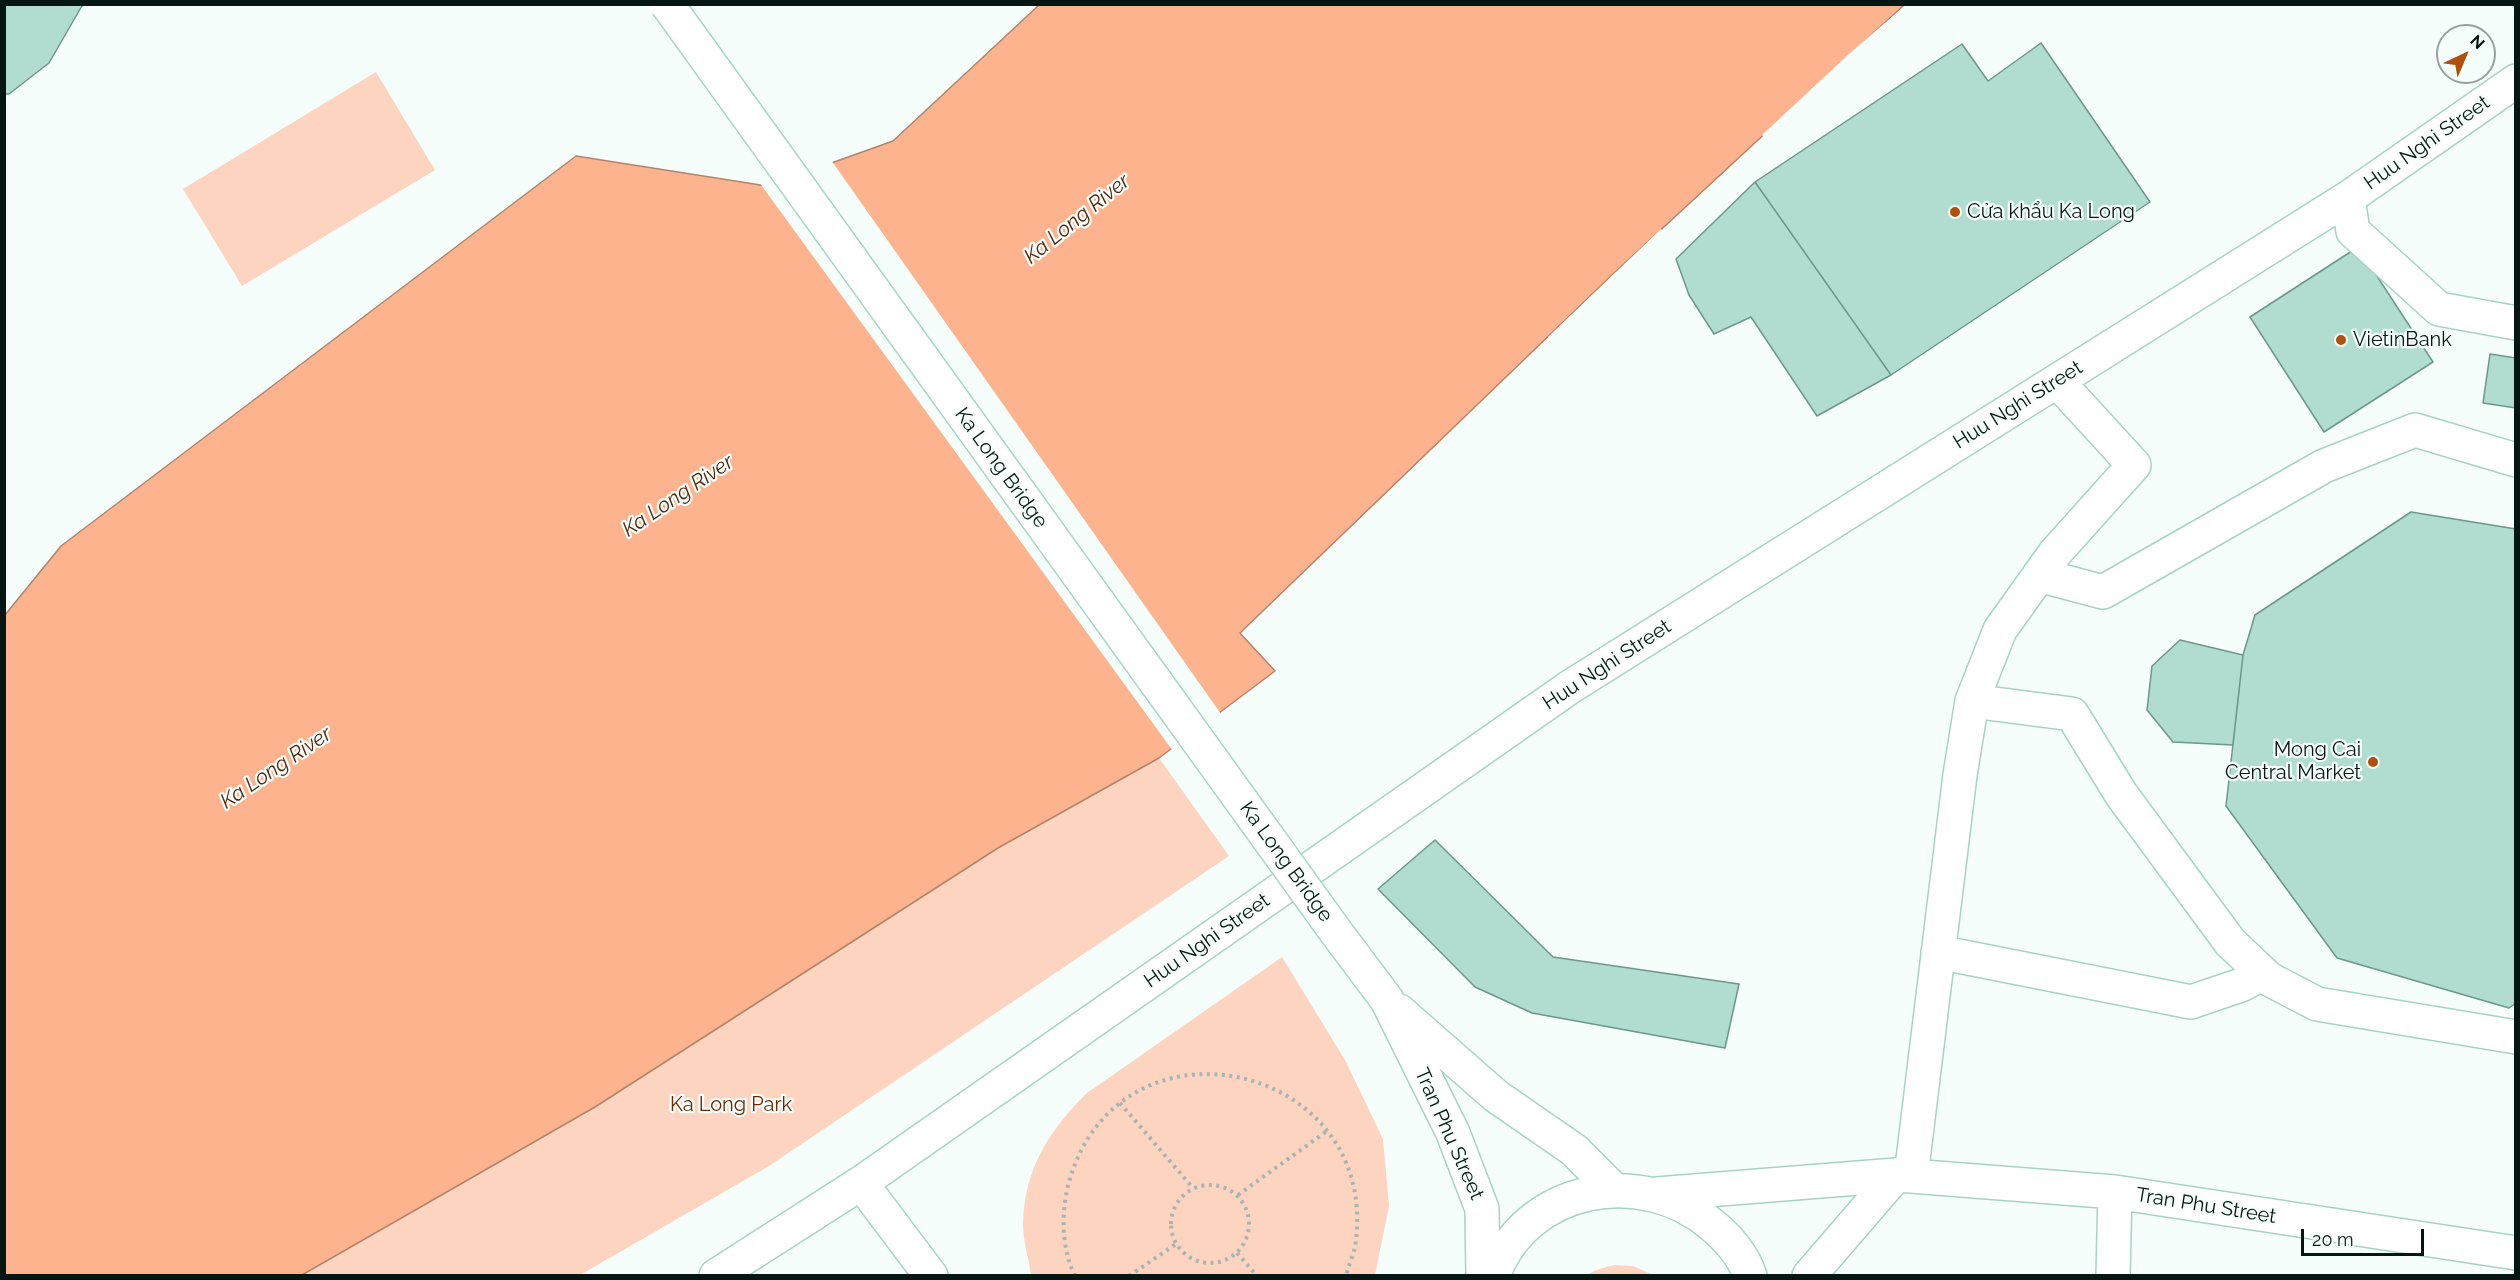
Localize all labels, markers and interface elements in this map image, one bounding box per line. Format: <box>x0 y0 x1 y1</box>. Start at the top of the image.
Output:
north arrow <box>2436 24 2496 84</box>
text: N <box>2466 31 2488 53</box>
street label: Huu Nghi Street <box>2360 91 2494 195</box>
water label: Ka Long River <box>1019 169 1135 269</box>
place label: Cửa khẩu Ka Long <box>1967 200 2135 224</box>
marker: Cửa khẩu Ka Long <box>1948 205 1962 219</box>
place label: VietinBank <box>2353 328 2452 352</box>
marker: VietinBank <box>2334 333 2348 347</box>
street label: Huu Nghi Street <box>1949 356 2087 454</box>
street label: Ka Long Bridge <box>949 403 1053 533</box>
water label: Ka Long River <box>618 450 738 542</box>
street label: Huu Nghi Street <box>1538 615 1676 715</box>
water label: Ka Long River <box>216 722 336 814</box>
place label: Mong Cai Central Market <box>2225 738 2361 785</box>
marker: Mong Cai Central Market <box>2366 755 2380 769</box>
street label: Ka Long Bridge <box>1234 797 1338 927</box>
street label: Huu Nghi Street <box>1140 889 1274 993</box>
street label: Tran Phu Street <box>1409 1064 1489 1204</box>
park label: Ka Long Park <box>670 1093 792 1117</box>
street label: Tran Phu Street <box>2134 1183 2278 1229</box>
scale bar <box>2304 1217 2427 1255</box>
text: 20 m <box>2312 1229 2354 1250</box>

